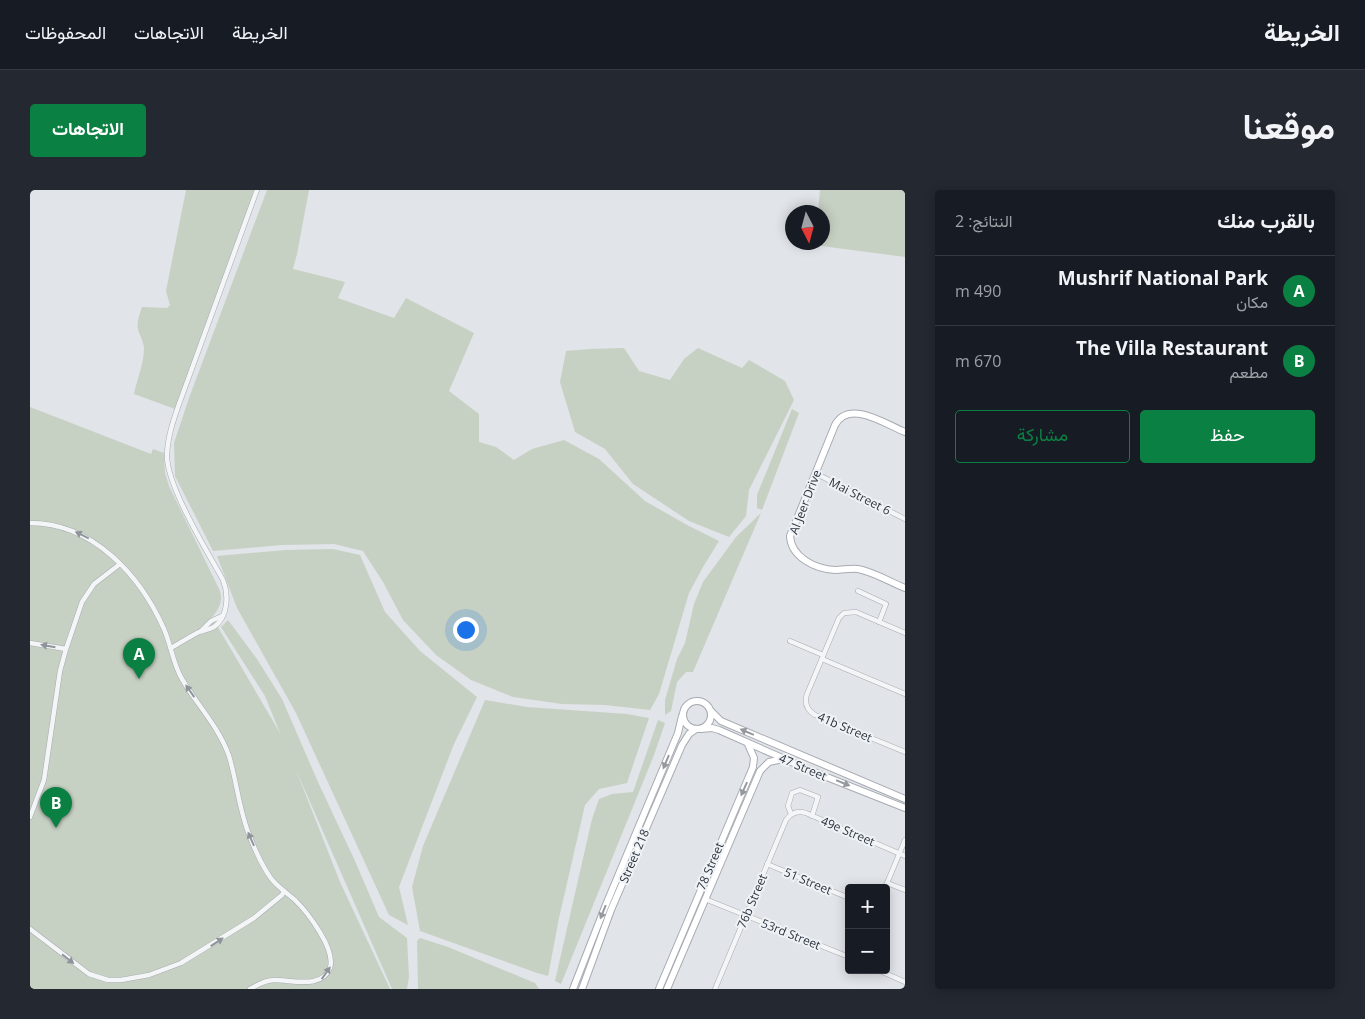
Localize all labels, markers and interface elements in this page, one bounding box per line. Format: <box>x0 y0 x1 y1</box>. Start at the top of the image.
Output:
text: الخريطة <box>1264 15 1340 48</box>
text: المحفوظات <box>25 20 106 44</box>
text: الاتجاهات <box>134 20 204 44</box>
text: الخريطة <box>232 20 288 44</box>
text: موقعنا <box>1242 102 1335 149</box>
button: الاتجاهات <box>30 104 146 157</box>
north arrow <box>785 205 830 250</box>
text: بالقرب منك <box>1217 206 1315 234</box>
text: النتائج: 2 <box>955 210 1012 232</box>
text: Mushrif National Park <box>1058 265 1268 291</box>
text: 490 m <box>955 280 1001 302</box>
text: A <box>1293 280 1305 302</box>
text: مكان <box>1236 291 1268 313</box>
text: The Villa Restaurant <box>1076 335 1268 361</box>
text: 670 m <box>955 350 1001 372</box>
text: B <box>1294 350 1304 372</box>
text: مطعم <box>1229 361 1268 383</box>
button: مشاركة <box>955 410 1130 463</box>
button: حفظ <box>1140 410 1315 463</box>
street label: Al Jeer Drive <box>785 467 825 537</box>
street label: Mai Street 6 <box>826 473 894 519</box>
one-way arrow <box>75 531 89 539</box>
your location <box>453 617 479 643</box>
pin: A <box>123 638 155 679</box>
one-way arrow <box>40 641 56 649</box>
one-way arrow <box>185 684 195 698</box>
street label: 41b Street <box>815 708 875 746</box>
one-way arrow <box>740 728 754 736</box>
street label: 47 Street <box>777 749 829 785</box>
one-way arrow <box>661 754 669 769</box>
one-way arrow <box>836 780 850 788</box>
one-way arrow <box>739 782 747 796</box>
pin: B <box>40 787 72 828</box>
street label: 49e Street <box>818 812 878 850</box>
street label: Street 218 <box>615 826 653 886</box>
one-way arrow <box>247 832 255 846</box>
street label: 78 Street <box>692 840 728 892</box>
street label: 51 Street <box>782 863 834 899</box>
street label: 76b Street <box>733 871 771 931</box>
map controls <box>845 884 890 974</box>
button: + <box>845 884 890 929</box>
one-way arrow <box>599 904 606 919</box>
street label: 53rd Street <box>759 914 823 954</box>
button: − <box>845 929 890 974</box>
one-way arrow <box>210 937 223 946</box>
one-way arrow <box>61 954 74 965</box>
one-way arrow <box>321 966 331 980</box>

